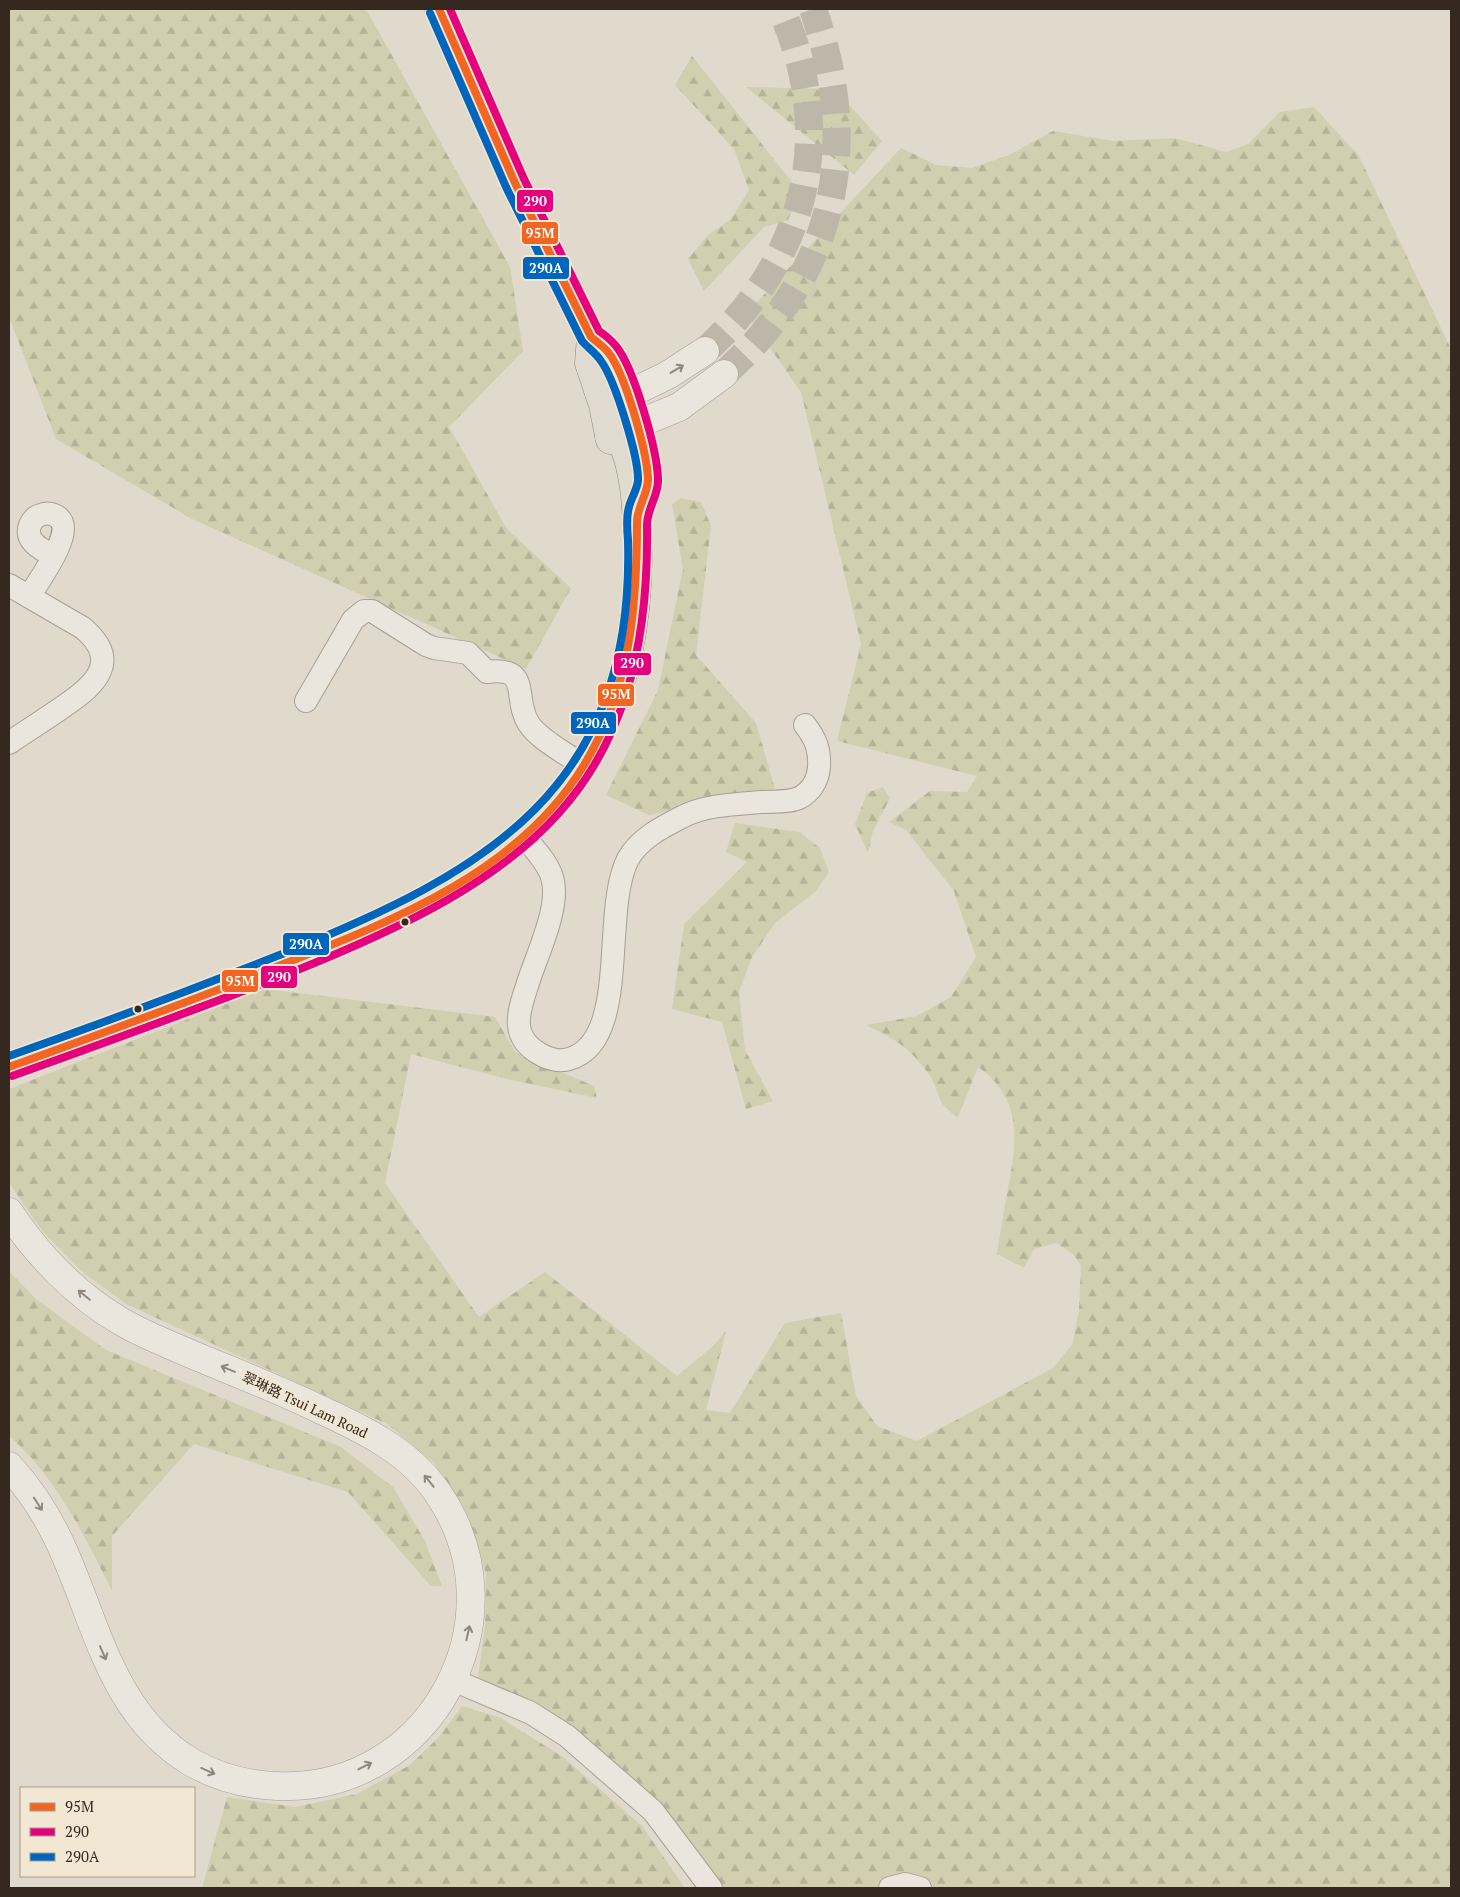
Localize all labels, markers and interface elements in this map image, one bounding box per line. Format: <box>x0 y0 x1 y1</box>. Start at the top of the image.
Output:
line badge: 290 <box>516 189 554 213</box>
text: 290 <box>523 191 547 210</box>
line badge: 95M <box>521 221 559 245</box>
text: 95M <box>526 223 554 242</box>
line badge: 290A <box>522 256 570 280</box>
text: 290A <box>529 258 564 277</box>
one-way arrow <box>670 364 684 374</box>
line badge: 290 <box>613 652 652 676</box>
text: 290 <box>620 653 644 672</box>
line badge: 95M <box>597 683 635 707</box>
text: 95M <box>602 684 630 703</box>
line badge: 290A <box>570 711 617 735</box>
text: 290A <box>576 713 611 732</box>
unlabelled marker <box>400 917 410 927</box>
line badge: 290A <box>282 932 330 956</box>
text: 290A <box>289 934 324 953</box>
line badge: 290 <box>260 965 298 989</box>
text: 290 <box>267 967 291 986</box>
line badge: 95M <box>221 969 259 993</box>
text: 95M <box>226 971 254 990</box>
unlabelled marker <box>133 1004 143 1014</box>
one-way arrow <box>77 1290 90 1301</box>
one-way arrow <box>221 1364 236 1373</box>
street label: 翠琳路 Tsui Lam Road <box>239 1367 371 1442</box>
one-way arrow <box>423 1475 434 1488</box>
one-way arrow <box>34 1497 44 1511</box>
one-way arrow <box>464 1626 473 1642</box>
one-way arrow <box>99 1645 109 1660</box>
one-way arrow <box>357 1761 372 1771</box>
one-way arrow <box>200 1766 215 1776</box>
legend <box>20 1787 195 1877</box>
text: 95M <box>65 1796 94 1816</box>
text: 290 <box>65 1821 89 1841</box>
text: 290A <box>65 1846 100 1866</box>

